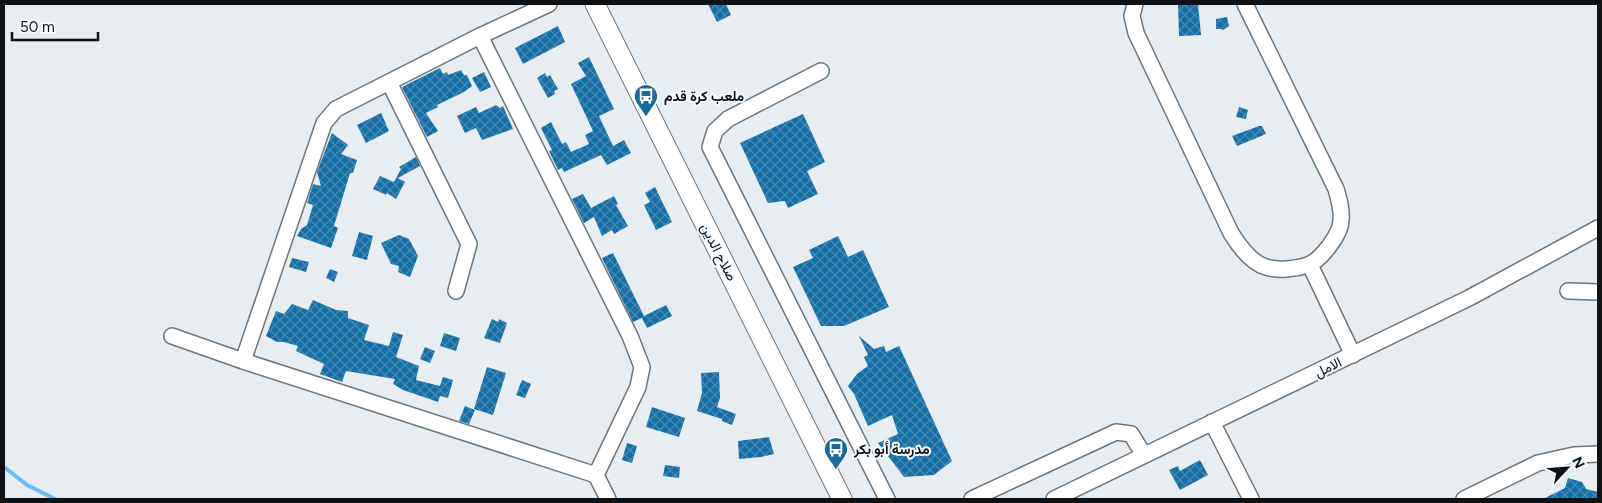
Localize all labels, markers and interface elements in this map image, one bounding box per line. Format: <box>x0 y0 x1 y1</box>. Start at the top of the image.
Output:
scale bar <box>12 10 99 42</box>
text: 50 m <box>20 18 55 36</box>
bus stop icon: ملعب كرة قدم <box>633 83 659 117</box>
place label: ملعب كرة قدم <box>664 88 745 105</box>
street label: صلاح الدين <box>695 220 740 285</box>
street label: الامل <box>1312 354 1345 381</box>
bus stop icon: مدرسة أبو بكر <box>823 436 849 470</box>
place label: مدرسة أبو بكر <box>853 441 930 458</box>
north arrow <box>1542 443 1592 493</box>
text: N <box>1568 454 1588 471</box>

